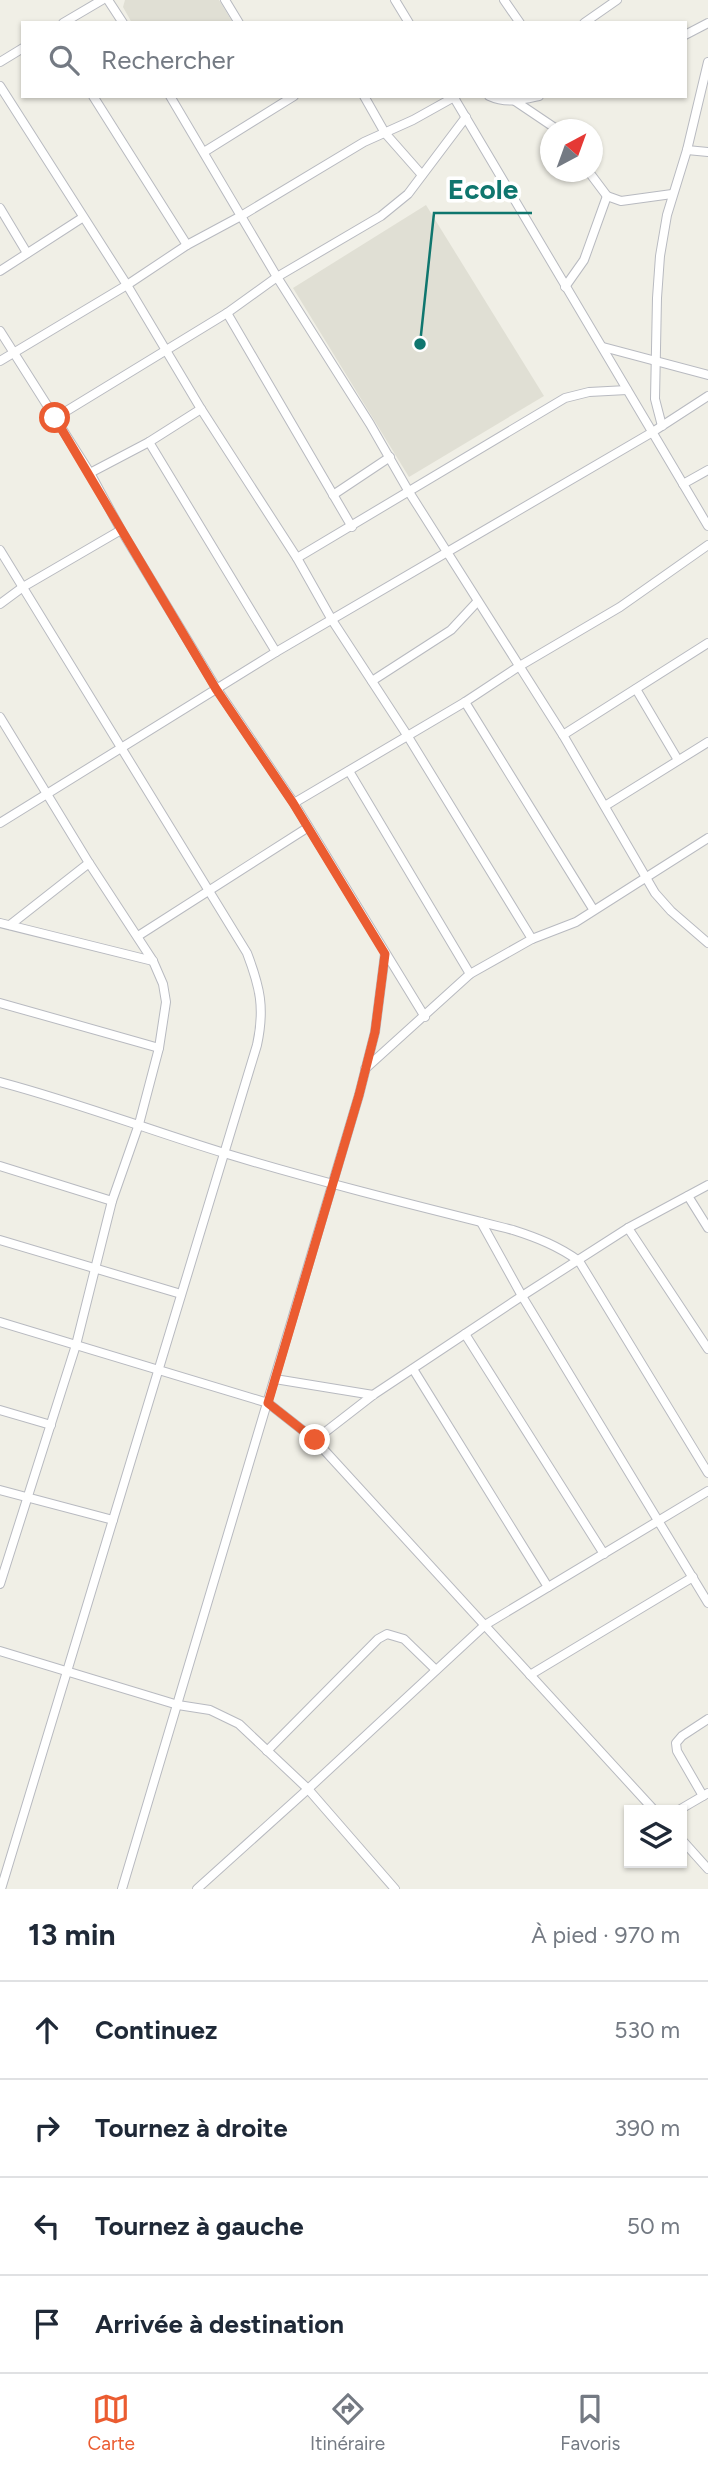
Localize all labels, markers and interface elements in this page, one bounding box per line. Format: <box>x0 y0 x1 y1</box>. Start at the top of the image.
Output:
search box <box>21 21 687 98</box>
icon: search <box>45 41 83 79</box>
text: Rechercher <box>101 44 235 76</box>
north arrow <box>540 119 603 182</box>
callout: Ecole <box>434 164 532 213</box>
text: Ecole <box>448 172 518 206</box>
route start <box>39 402 70 433</box>
route end <box>299 1424 330 1455</box>
map controls <box>624 1805 687 1868</box>
button: layers <box>624 1805 687 1868</box>
text: 13 min <box>28 1916 116 1953</box>
text: À pied · 970 m <box>531 1921 680 1949</box>
icon: ahead <box>28 2011 66 2049</box>
text: Continuez <box>95 2014 217 2046</box>
text: 530 m <box>614 2016 680 2044</box>
icon: right <box>28 2109 66 2147</box>
text: Tournez à droite <box>95 2112 288 2144</box>
text: 390 m <box>614 2114 680 2142</box>
icon: left <box>28 2207 66 2245</box>
text: Tournez à gauche <box>95 2210 304 2242</box>
text: 50 m <box>627 2212 680 2240</box>
icon: arrive <box>28 2305 66 2343</box>
text: Arrivée à destination <box>95 2308 344 2340</box>
tab: Carte <box>88 2390 135 2455</box>
tab: Itinéraire <box>310 2390 385 2455</box>
tab: Favoris <box>560 2390 620 2455</box>

